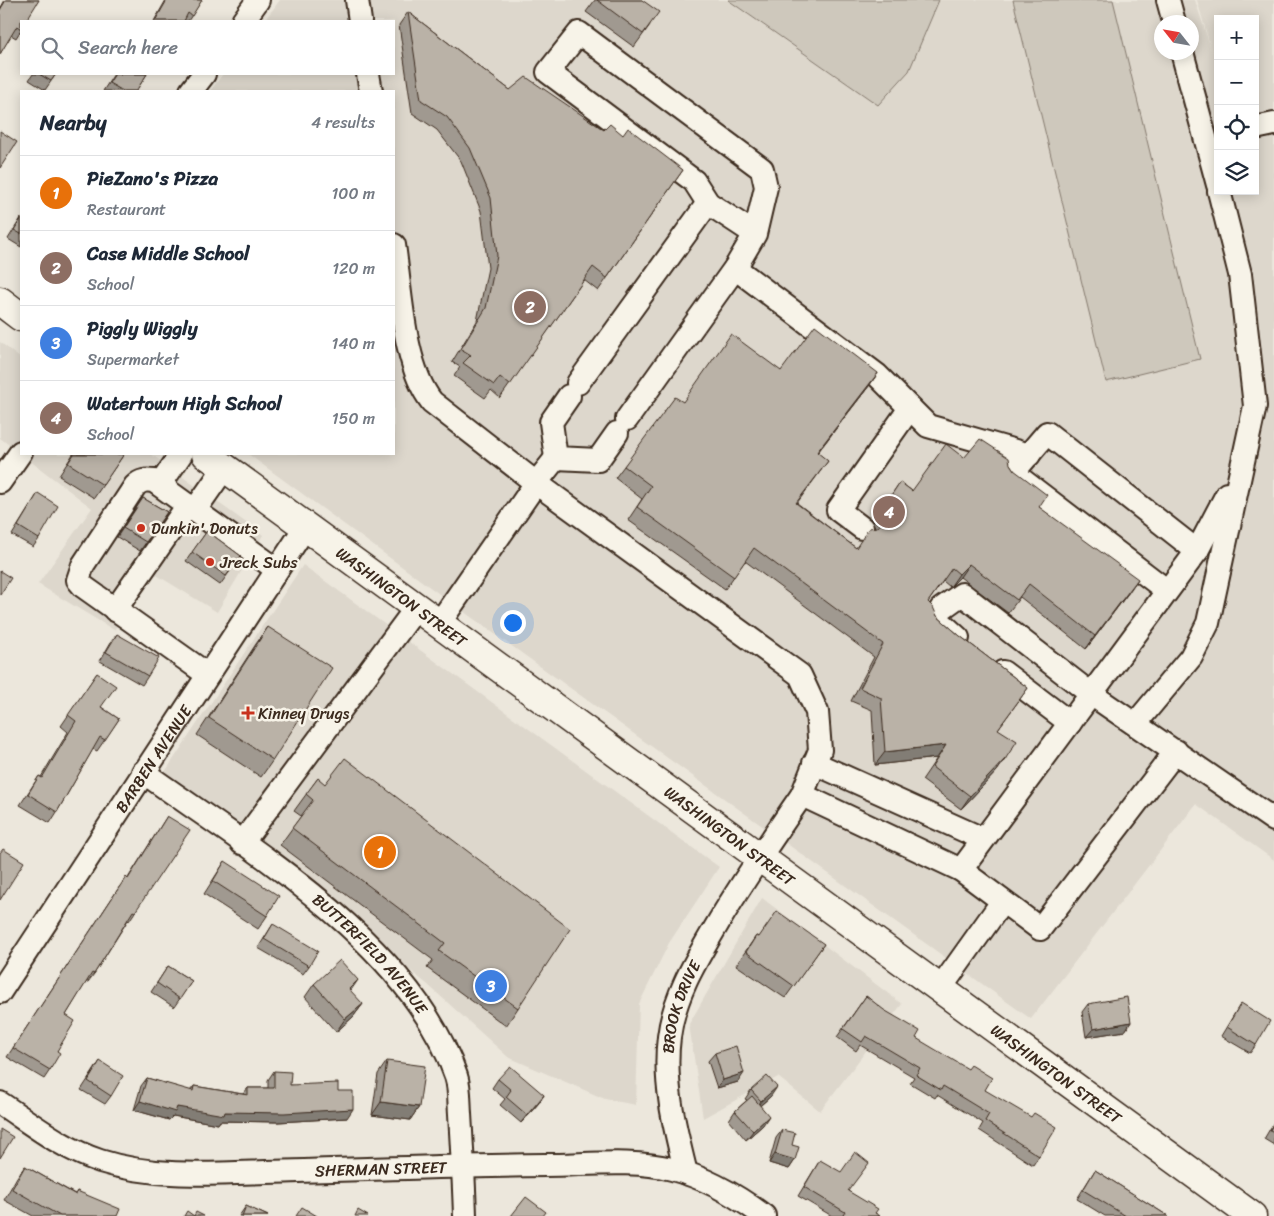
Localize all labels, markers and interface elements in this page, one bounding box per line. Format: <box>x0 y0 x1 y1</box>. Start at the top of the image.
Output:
north arrow <box>1154 15 1199 60</box>
map controls <box>1214 15 1259 195</box>
button: + <box>1214 15 1259 60</box>
search box <box>20 20 395 75</box>
text: Search here <box>78 31 178 64</box>
icon: search <box>38 34 66 62</box>
button: − <box>1214 60 1259 105</box>
text: Nearby <box>40 104 106 142</box>
button: locate <box>1214 105 1259 150</box>
text: 4 results <box>311 108 375 137</box>
button: layers <box>1214 150 1259 195</box>
text: PieZano's Pizza <box>87 162 218 195</box>
text: 1 <box>53 179 59 208</box>
text: 100 m <box>331 179 375 208</box>
text: Restaurant <box>87 195 166 224</box>
text: Case Middle School <box>87 237 249 270</box>
text: 2 <box>51 254 61 283</box>
text: 120 m <box>332 254 375 283</box>
text: School <box>87 270 134 299</box>
pin: 2 <box>514 288 546 326</box>
text: Piggly Wiggly <box>87 312 198 345</box>
text: 3 <box>52 329 60 358</box>
text: 140 m <box>332 329 375 358</box>
text: Supermarket <box>87 345 179 374</box>
text: Watertown High School <box>87 387 282 420</box>
text: 4 <box>51 404 61 433</box>
text: 150 m <box>332 404 375 433</box>
text: School <box>87 420 134 449</box>
pin: 4 <box>873 493 905 531</box>
place label: Dunkin' Donuts <box>151 514 258 543</box>
marker: Dunkin' Donuts <box>135 522 147 534</box>
street label: WASHINGTON STREET <box>330 539 474 656</box>
place label: Jreck Subs <box>219 548 298 577</box>
marker: Jreck Subs <box>204 556 216 568</box>
your location <box>500 610 526 636</box>
street label: BARBEN AVENUE <box>107 698 200 819</box>
place label: Kinney Drugs <box>258 699 350 728</box>
marker: Kinney Drugs <box>242 707 254 719</box>
street label: WASHINGTON STREET <box>658 778 802 895</box>
pin: 1 <box>364 833 396 871</box>
street label: BUTTERFIELD AVENUE <box>305 886 436 1021</box>
street label: BROOK DRIVE <box>654 954 710 1054</box>
pin: 3 <box>475 967 507 1005</box>
street label: WASHINGTON STREET <box>984 1016 1129 1133</box>
street label: SHERMAN STREET <box>314 1153 448 1185</box>

